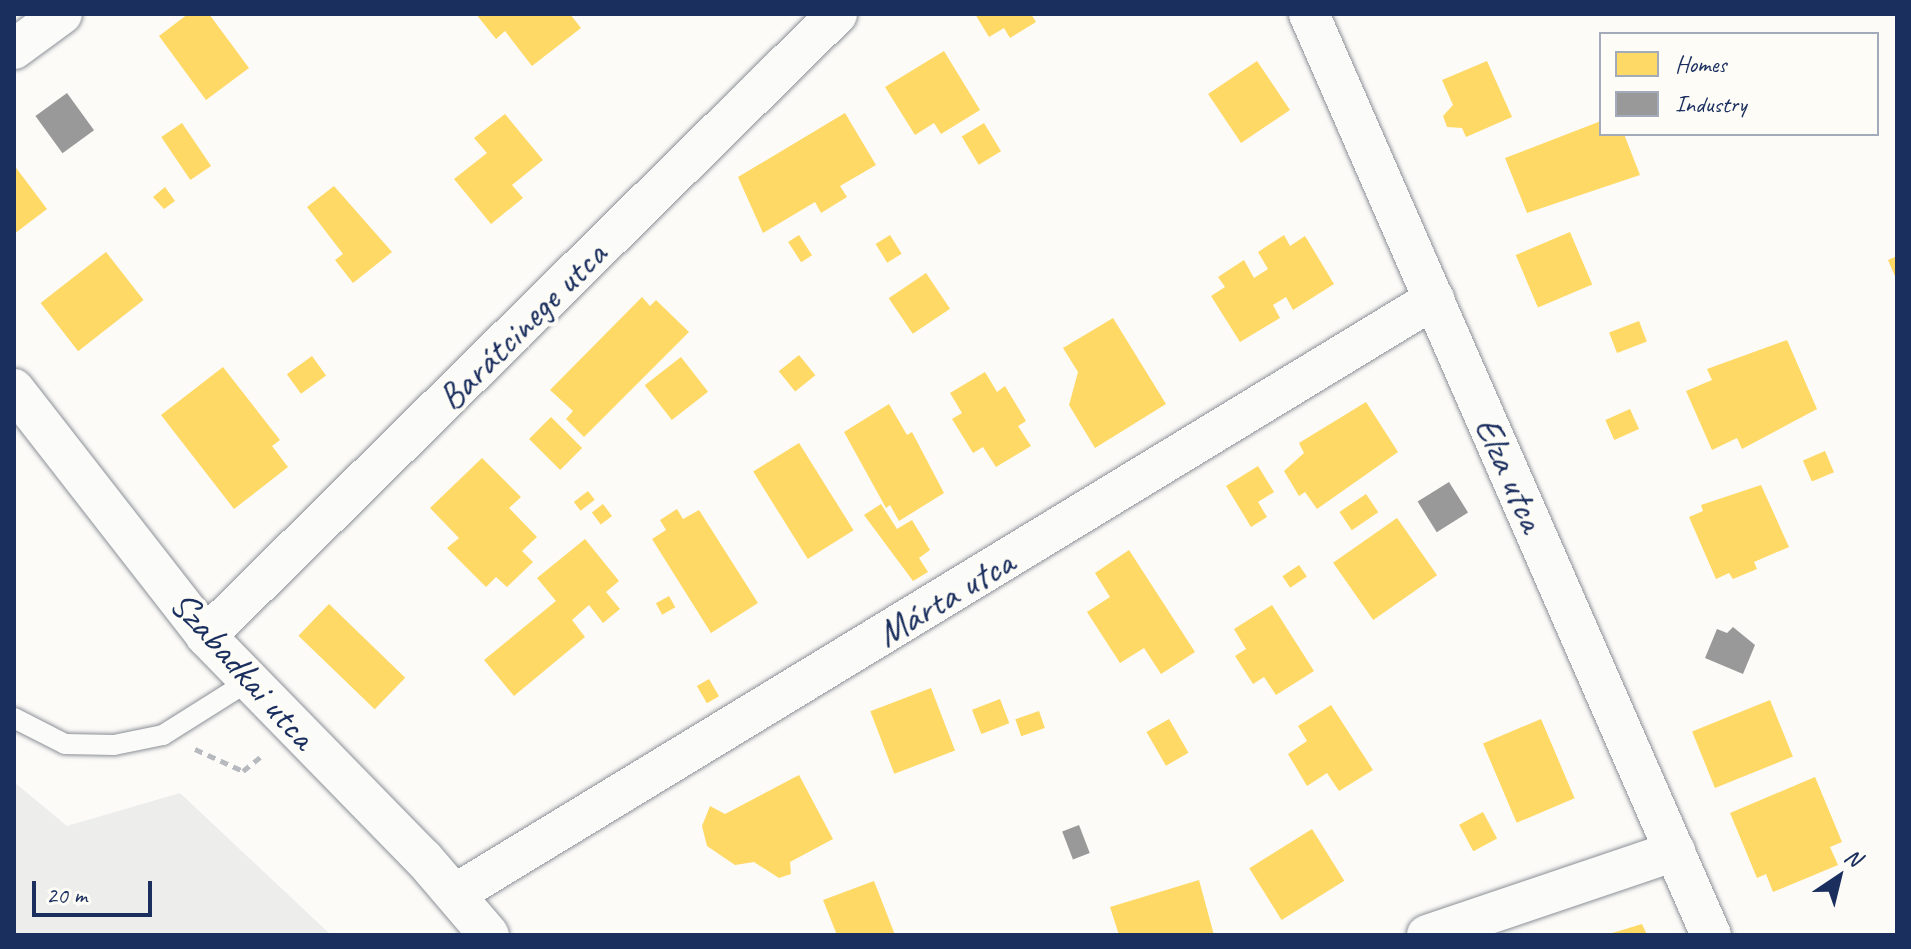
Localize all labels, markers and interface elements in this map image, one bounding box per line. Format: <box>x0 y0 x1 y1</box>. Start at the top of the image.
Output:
legend <box>1599 32 1879 136</box>
text: Homes <box>1675 49 1726 79</box>
text: Industry <box>1675 89 1746 119</box>
street label: Barátcinege utca <box>428 232 616 420</box>
street label: Elza utca <box>1465 410 1555 538</box>
street label: Márta utca <box>868 540 1022 656</box>
street label: Szabadkai utca <box>161 582 325 758</box>
north arrow <box>1799 837 1879 917</box>
text: N <box>1839 842 1866 873</box>
scale bar <box>36 865 156 915</box>
text: 20 m <box>46 880 87 910</box>

